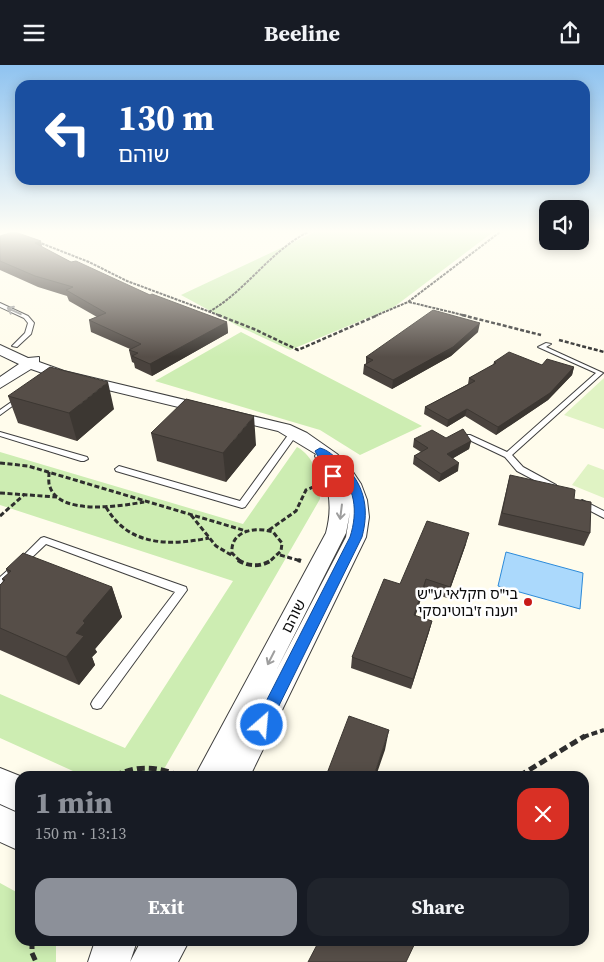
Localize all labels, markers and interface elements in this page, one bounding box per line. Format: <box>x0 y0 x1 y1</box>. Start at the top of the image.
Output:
text: Beeline <box>264 18 340 48</box>
icon: menu <box>20 19 48 47</box>
icon: share <box>556 19 584 47</box>
text: 130 m <box>118 94 214 142</box>
icon: left <box>35 100 100 165</box>
text: שוהם <box>118 139 170 169</box>
map controls <box>539 200 589 250</box>
button: sound <box>539 200 589 250</box>
one-way arrow <box>7 306 22 316</box>
pin <box>312 455 354 497</box>
icon: arrive <box>319 462 347 490</box>
one-way arrow <box>335 504 345 520</box>
place label: בי"ס חקלאי ע"ש יוענה ז'בוטינסקי <box>417 583 518 621</box>
street label: שוהם <box>276 596 310 636</box>
marker: בי"ס חקלאי ע"ש יוענה ז'בוטינסקי <box>522 596 534 608</box>
one-way arrow <box>266 651 276 666</box>
position arrow <box>235 698 287 750</box>
text: 1 min <box>35 782 113 823</box>
button: close <box>517 788 569 840</box>
text: 150 m · 13:13 <box>35 822 126 844</box>
button: Exit <box>35 878 297 936</box>
button: Share <box>307 878 569 936</box>

